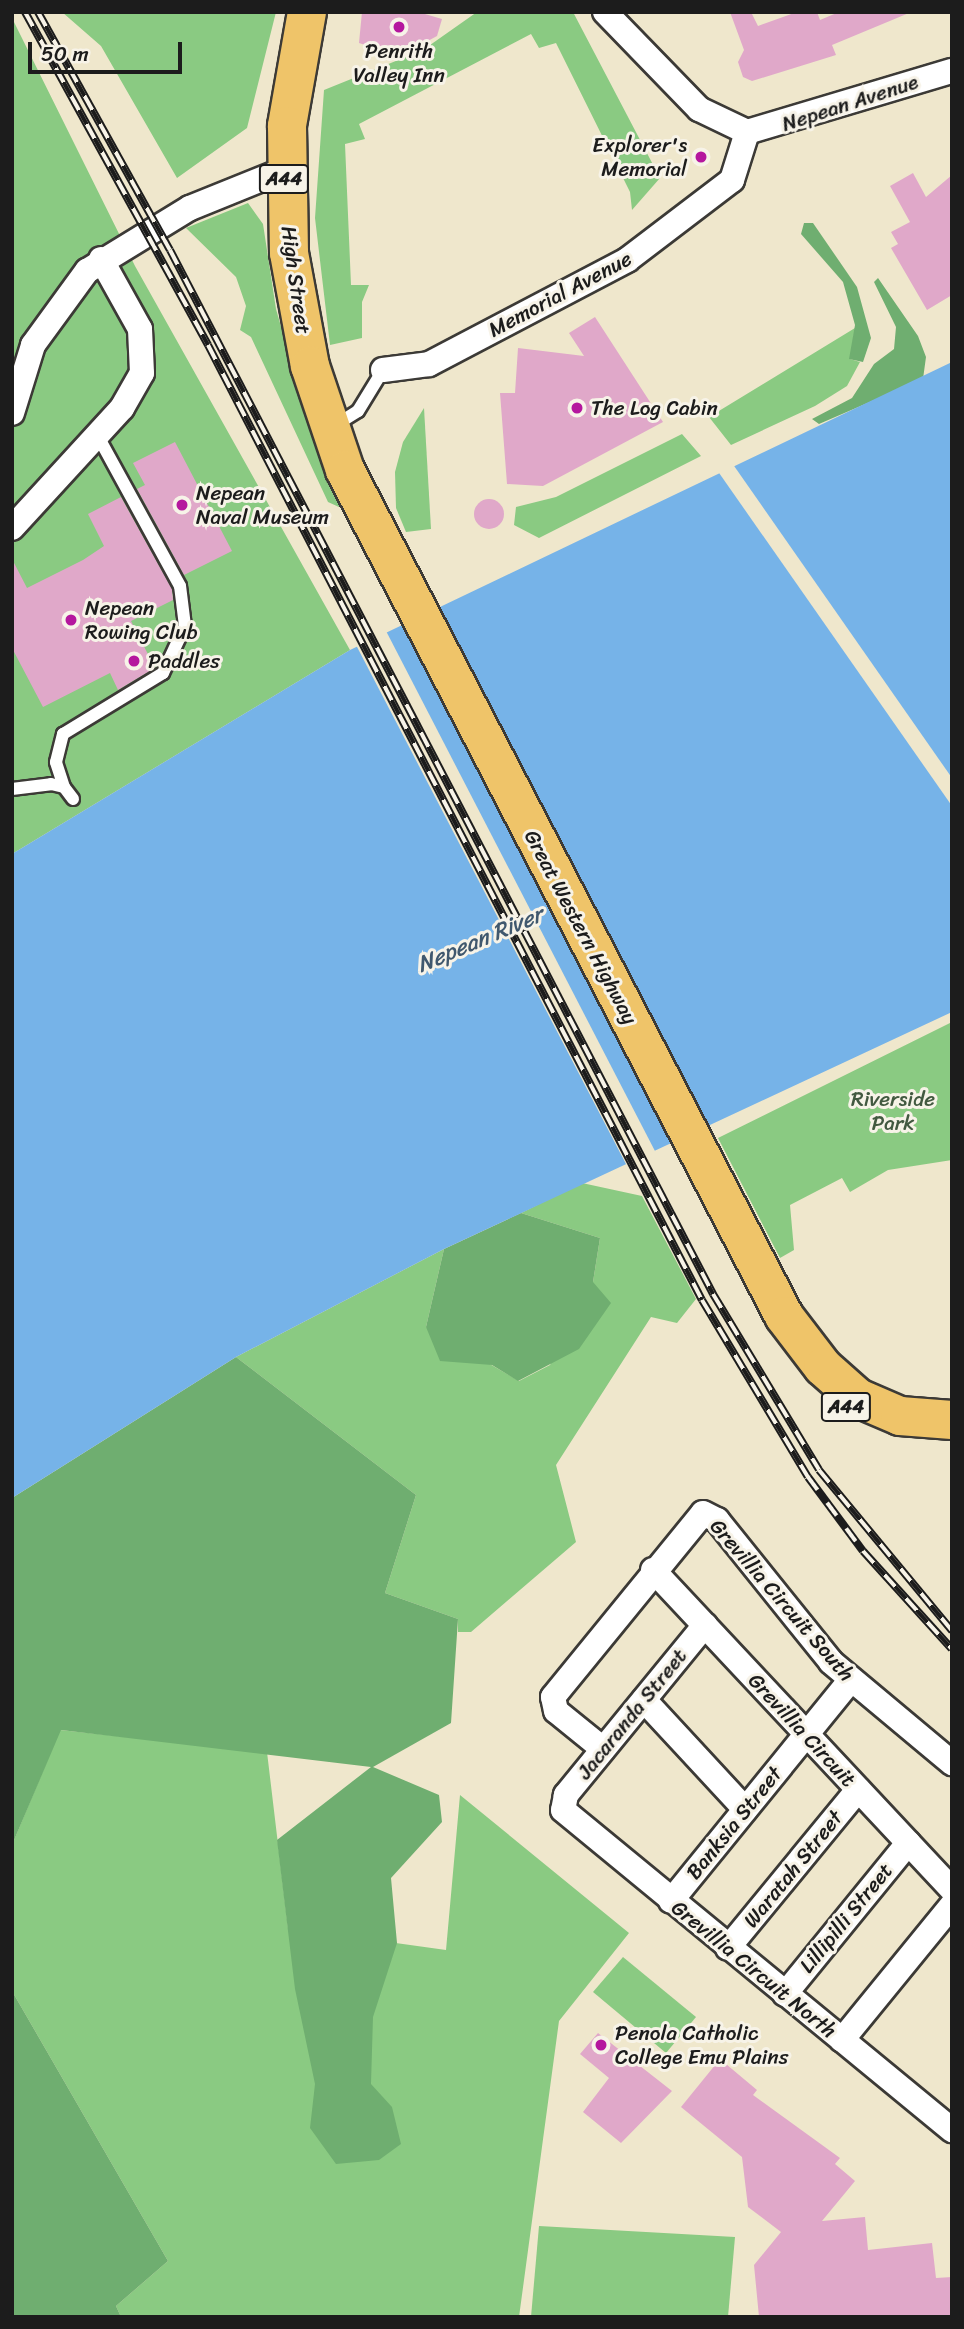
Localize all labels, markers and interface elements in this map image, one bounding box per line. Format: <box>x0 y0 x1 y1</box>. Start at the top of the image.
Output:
marker: Penrith Valley Inn <box>391 19 407 35</box>
scale bar <box>32 28 186 72</box>
text: 50 m <box>41 35 89 73</box>
place label: Penrith Valley Inn <box>353 38 445 88</box>
street label: Nepean Avenue <box>779 69 921 137</box>
place label: Explorer's Memorial <box>592 132 687 182</box>
marker: Explorer's Memorial <box>693 149 709 165</box>
road number: A44 <box>258 164 310 195</box>
street label: High Street <box>276 224 316 336</box>
street label: Memorial Avenue <box>484 246 636 342</box>
place label: The Log Cabin <box>591 395 719 421</box>
marker: The Log Cabin <box>569 400 585 416</box>
place label: Nepean Naval Museum <box>196 480 329 530</box>
marker: Nepean Naval Museum <box>174 497 190 513</box>
place label: Nepean Rowing Club <box>85 595 198 645</box>
marker: Nepean Rowing Club <box>63 612 79 628</box>
place label: Paddles <box>148 648 220 674</box>
marker: Paddles <box>126 653 142 669</box>
street label: Great Western Highway <box>519 825 643 1029</box>
water label: Nepean River <box>413 901 547 979</box>
park label: Riverside Park <box>851 1086 935 1136</box>
road number: A44 <box>820 1392 872 1422</box>
street label: Grevillia Circuit South <box>705 1514 859 1686</box>
street label: Jacaranda Street <box>572 1644 692 1784</box>
street label: Grevillia Circuit <box>743 1668 861 1792</box>
street label: Banksia Street <box>681 1762 787 1884</box>
street label: Waratah Street <box>738 1805 848 1933</box>
street label: Lillipilli Street <box>794 1858 898 1978</box>
street label: Grevillia Circuit North <box>666 1895 842 2043</box>
place label: Penola Catholic College Emu Plains <box>615 2020 787 2070</box>
marker: Penola Catholic College Emu Plains <box>593 2037 609 2053</box>

